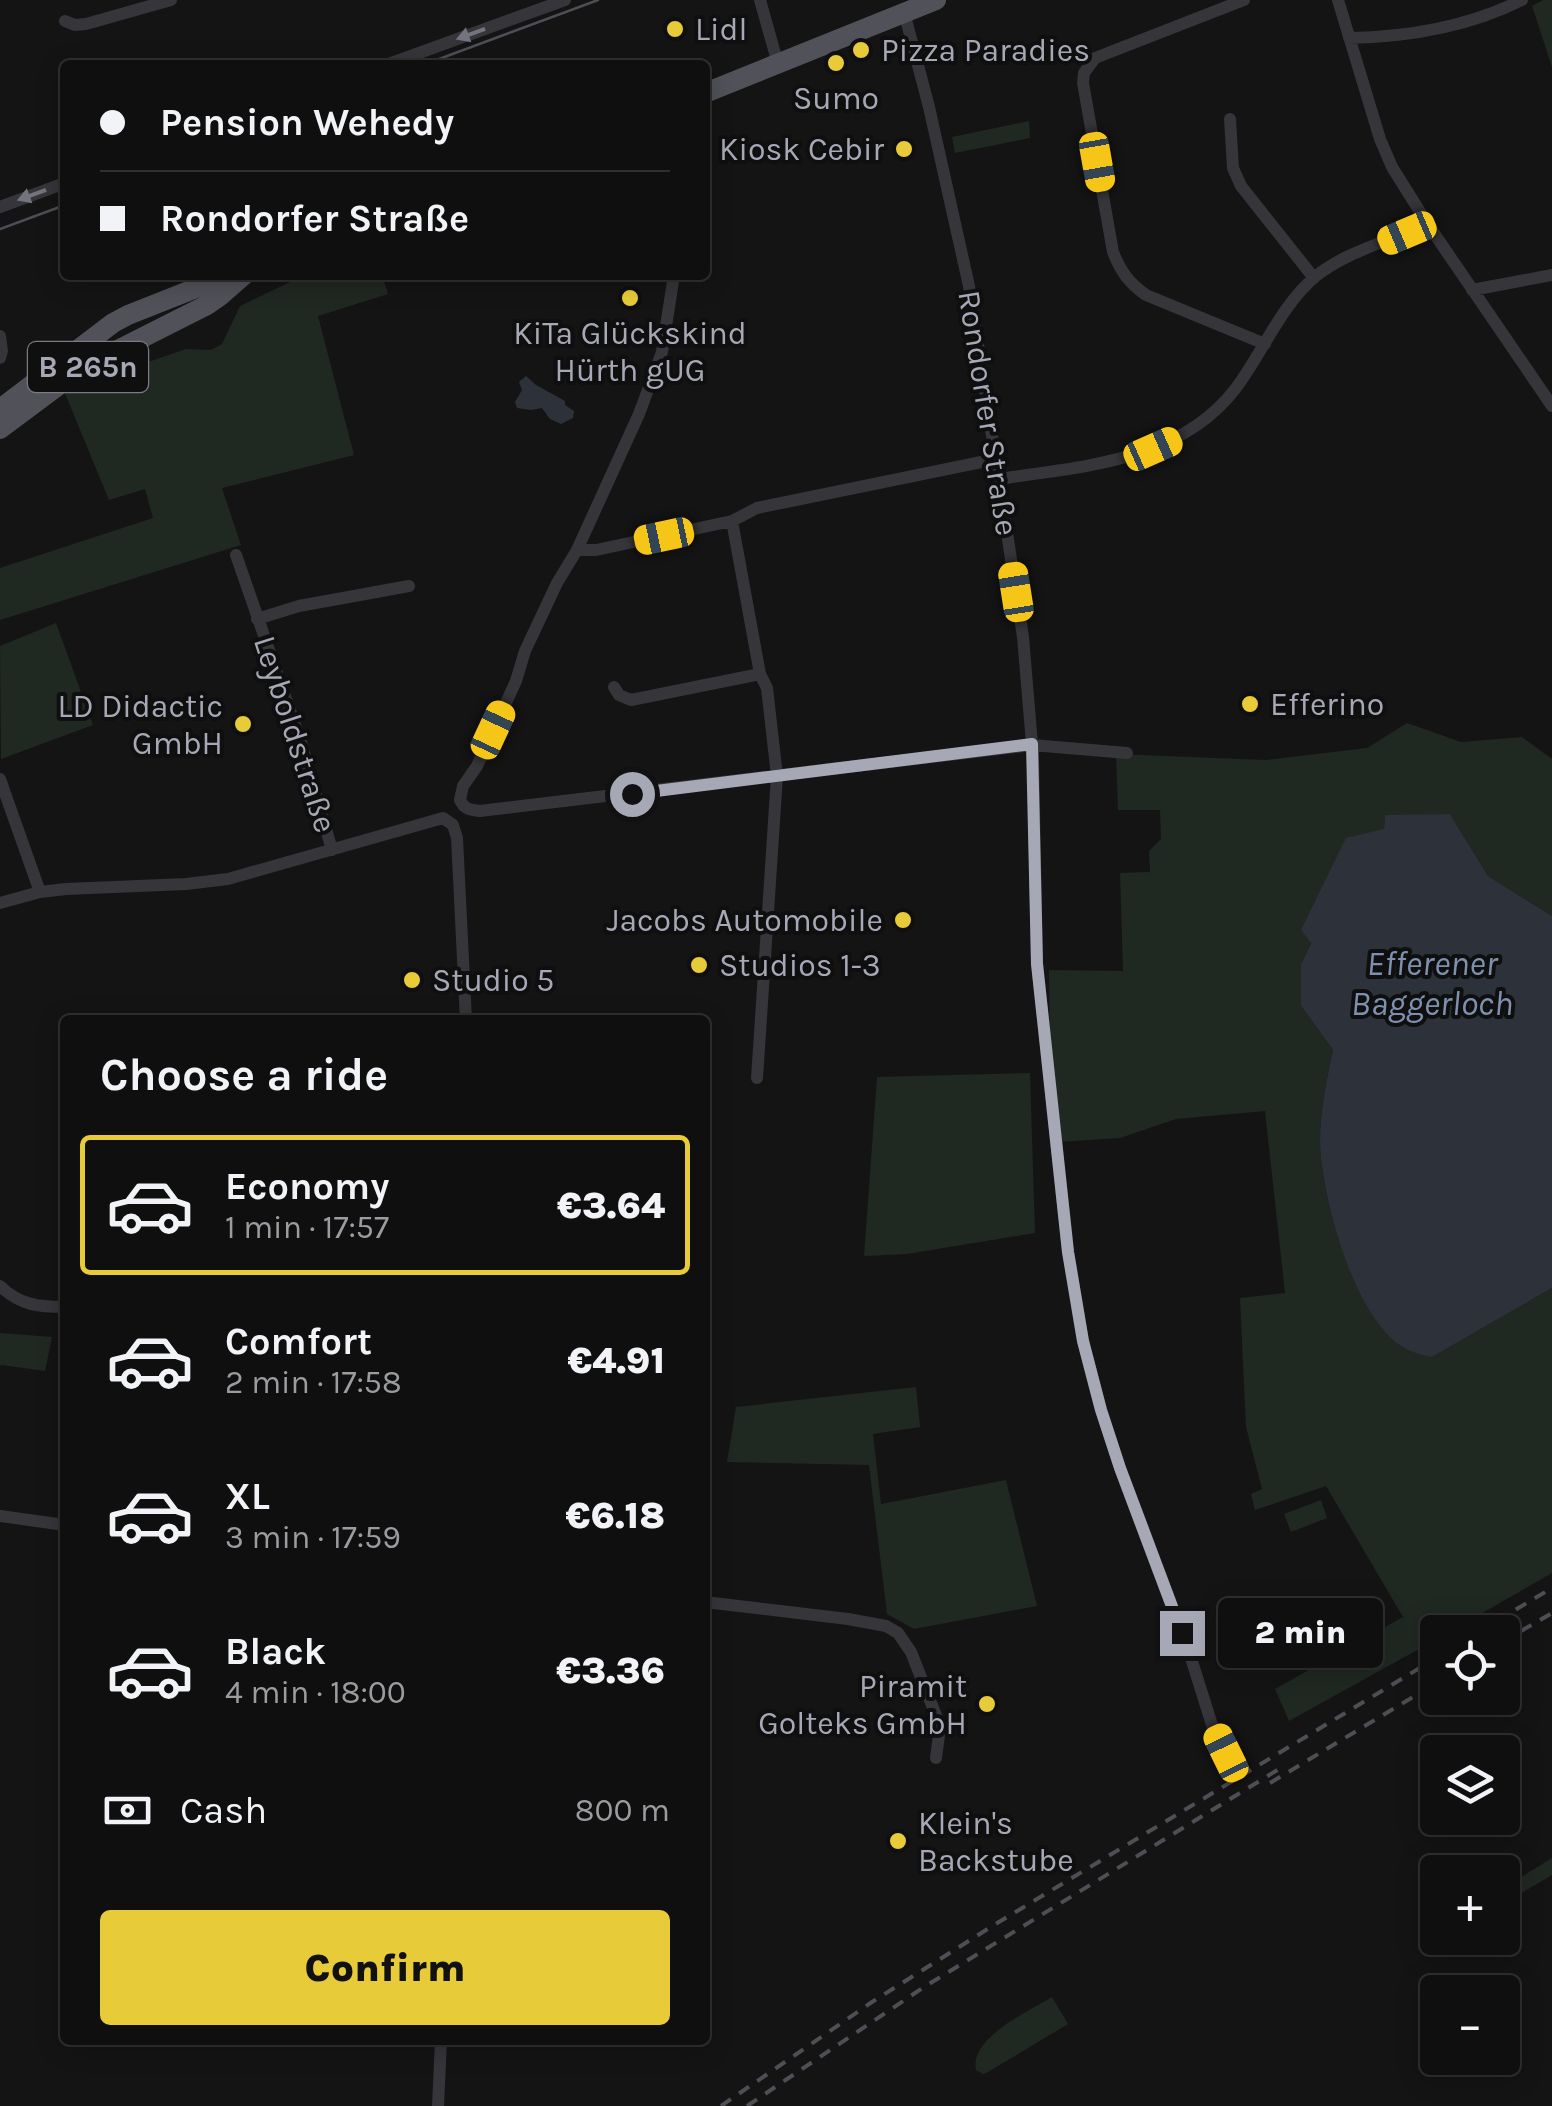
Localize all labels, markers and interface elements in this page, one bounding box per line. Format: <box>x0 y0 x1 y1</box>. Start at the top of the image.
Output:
place label: Lidl <box>695 11 747 48</box>
marker: Lidl <box>664 18 686 40</box>
one-way arrow <box>456 27 486 42</box>
place label: Pizza Paradies <box>881 32 1090 69</box>
marker: Pizza Paradies <box>850 39 872 61</box>
marker: Sumo <box>825 52 847 74</box>
place label: Sumo <box>793 80 879 117</box>
text: Pension Wehedy <box>160 100 454 145</box>
car <box>1077 130 1117 194</box>
place label: Kiosk Cebir <box>719 131 884 168</box>
marker: Kiosk Cebir <box>893 138 915 160</box>
one-way arrow <box>17 188 47 203</box>
text: Rondorfer Straße <box>160 196 469 241</box>
car <box>1374 207 1440 259</box>
marker: KiTa Glückskind Hürth gUG <box>619 287 641 309</box>
street label: Rondorfer Straße <box>950 288 1026 538</box>
place label: KiTa Glückskind Hürth gUG <box>513 315 747 389</box>
road number: B 265n <box>28 342 148 392</box>
car <box>1119 423 1187 475</box>
car <box>632 515 696 557</box>
car <box>996 560 1036 624</box>
street label: Leyboldstraße <box>246 631 344 837</box>
place label: Efferino <box>1270 686 1384 723</box>
place label: LD Didactic GmbH <box>57 688 223 762</box>
marker: Efferino <box>1239 693 1261 715</box>
car <box>467 696 519 764</box>
marker: LD Didactic GmbH <box>232 713 254 735</box>
route start <box>610 772 655 817</box>
place label: Jacobs Automobile <box>607 902 883 939</box>
marker: Jacobs Automobile <box>892 909 914 931</box>
water label: Efferener Baggerloch <box>1351 943 1513 1024</box>
place label: Studios 1-3 <box>719 947 881 984</box>
marker: Studios 1-3 <box>688 954 710 976</box>
place label: Studio 5 <box>432 962 554 999</box>
marker: Studio 5 <box>401 969 423 991</box>
text: Choose a ride <box>100 1049 388 1101</box>
icon: car <box>105 1160 195 1250</box>
text: Economy <box>225 1164 389 1209</box>
text: €3.64 <box>557 1183 665 1228</box>
text: 1 min · 17:57 <box>225 1209 389 1246</box>
icon: car <box>105 1315 195 1405</box>
text: Comfort <box>225 1319 372 1364</box>
text: €4.91 <box>567 1338 665 1383</box>
text: 2 min · 17:58 <box>225 1364 402 1401</box>
icon: car <box>105 1470 195 1560</box>
text: XL <box>225 1474 270 1519</box>
text: €6.18 <box>566 1493 665 1538</box>
text: 3 min · 17:59 <box>225 1519 401 1556</box>
callout: 2 min <box>1217 1598 1382 1668</box>
route end <box>1160 1611 1205 1656</box>
text: 2 min <box>1255 1614 1346 1651</box>
map controls <box>1420 1615 1520 2075</box>
button: locate <box>1420 1615 1520 1715</box>
icon: car <box>105 1625 195 1715</box>
text: Black <box>225 1629 326 1674</box>
text: €3.36 <box>556 1648 665 1693</box>
place label: Piramit Golteks GmbH <box>758 1668 967 1742</box>
text: 4 min · 18:00 <box>225 1674 406 1711</box>
marker: Piramit Golteks GmbH <box>976 1693 998 1715</box>
car <box>1199 1719 1253 1787</box>
button: layers <box>1420 1735 1520 1835</box>
icon: cash <box>100 1783 155 1838</box>
text: Cash <box>180 1788 267 1833</box>
text: 800 m <box>575 1792 670 1829</box>
place label: Klein's Backstube <box>918 1805 1074 1879</box>
marker: Klein's Backstube <box>887 1830 909 1852</box>
button: + <box>1420 1855 1520 1955</box>
button: Confirm <box>100 1910 670 2025</box>
button: − <box>1420 1975 1520 2075</box>

